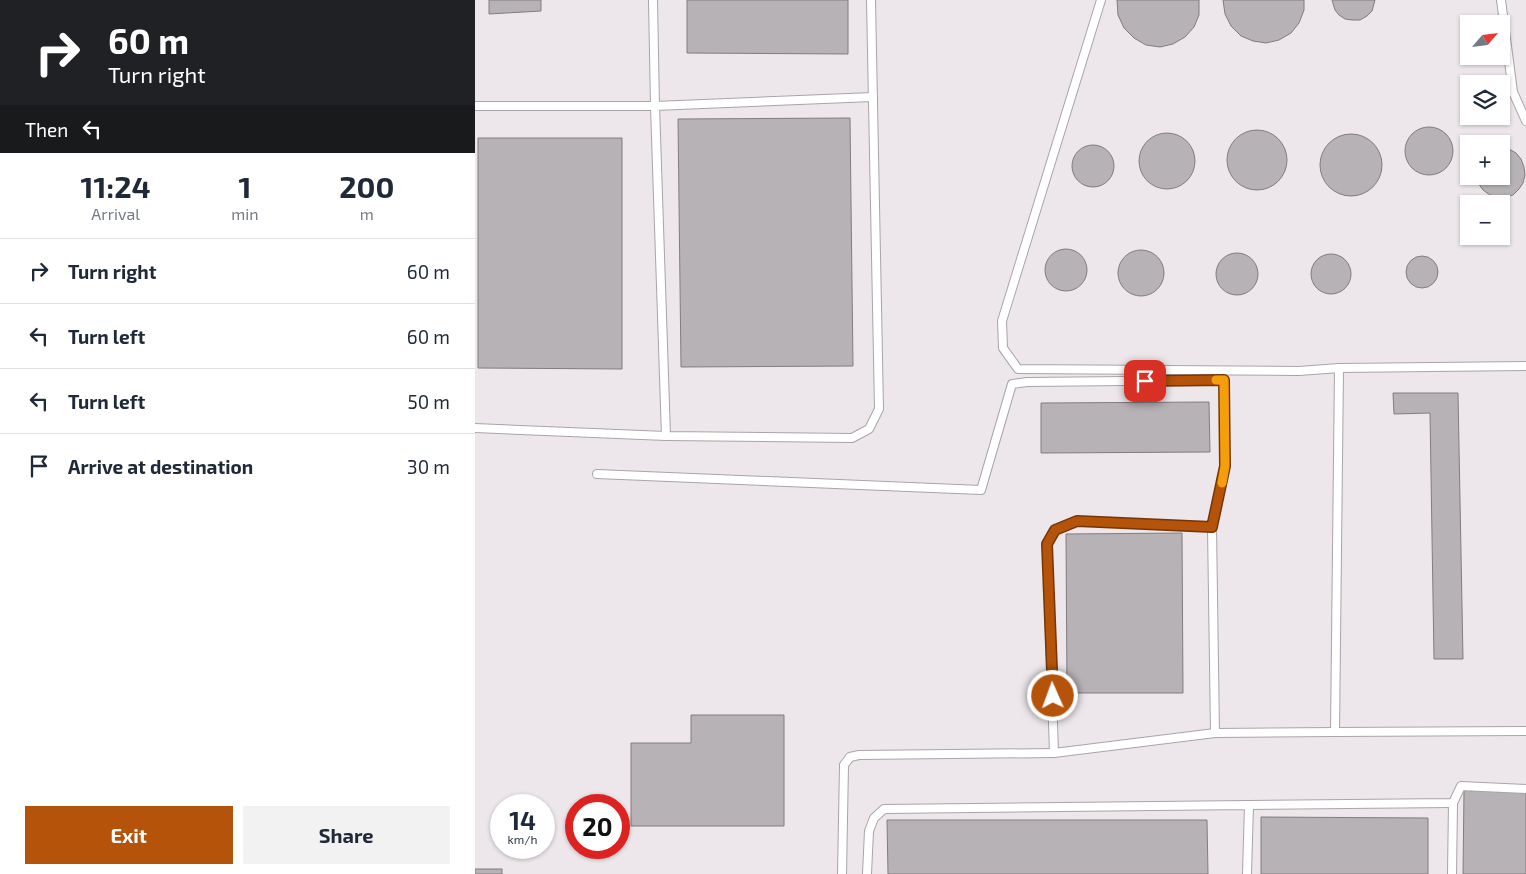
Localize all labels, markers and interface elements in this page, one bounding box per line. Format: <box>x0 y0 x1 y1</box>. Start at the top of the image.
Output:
north arrow <box>1460 15 1510 65</box>
map controls <box>1460 15 1510 245</box>
text: 60 m <box>108 19 189 61</box>
icon: right <box>25 20 90 85</box>
text: Turn right <box>108 61 206 87</box>
button: layers <box>1460 75 1510 125</box>
icon: left <box>78 115 106 143</box>
text: Then <box>25 118 68 141</box>
button: + <box>1460 135 1510 185</box>
text: 11:24 <box>81 168 151 204</box>
text: 1 <box>238 168 251 204</box>
text: 200 <box>339 168 394 204</box>
button: − <box>1460 195 1510 245</box>
text: Arrival <box>91 204 140 223</box>
text: min <box>231 204 259 223</box>
text: m <box>360 204 374 223</box>
icon: right <box>25 257 53 285</box>
text: Turn right <box>68 260 156 283</box>
text: 60 m <box>407 260 450 283</box>
icon: left <box>25 322 53 350</box>
text: Turn left <box>68 325 145 348</box>
text: 60 m <box>407 325 450 348</box>
pin <box>1124 360 1166 402</box>
icon: arrive <box>1131 367 1159 395</box>
icon: left <box>25 387 53 415</box>
text: Turn left <box>68 390 145 413</box>
text: 50 m <box>407 390 450 413</box>
icon: arrive <box>25 452 53 480</box>
text: Arrive at destination <box>68 455 253 478</box>
text: 30 m <box>407 455 450 478</box>
position arrow <box>1026 669 1078 721</box>
speed limit sign: 20 <box>565 794 630 859</box>
text: 14 <box>509 805 536 835</box>
button: Exit <box>25 806 233 864</box>
button: Share <box>243 806 450 864</box>
text: km/h <box>508 832 537 846</box>

